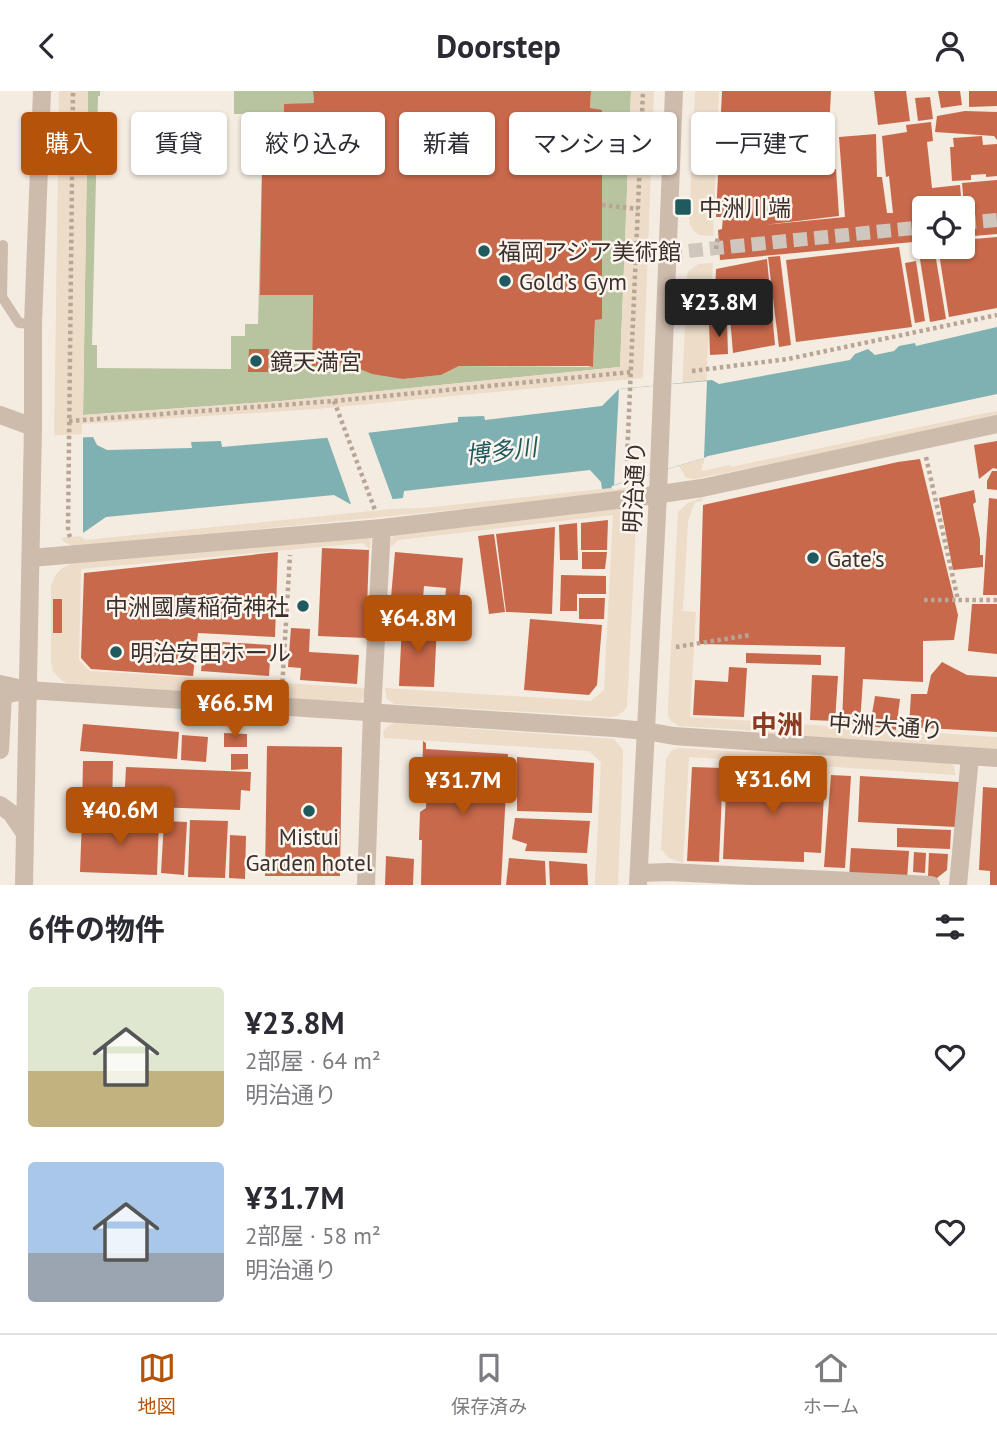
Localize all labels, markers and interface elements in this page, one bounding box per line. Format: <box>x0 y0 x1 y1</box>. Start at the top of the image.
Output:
text: Doorstep <box>436 25 561 67</box>
icon: back <box>28 27 66 65</box>
icon: person <box>931 27 969 65</box>
chip: 購入 <box>21 112 117 175</box>
chip: 賃貸 <box>131 112 227 175</box>
chip: 絞り込み <box>241 112 385 175</box>
chip: 新着 <box>399 112 495 175</box>
chip: マンション <box>509 112 677 175</box>
chip: 一戸建て <box>691 112 835 175</box>
place label: 中洲川端 <box>699 193 791 222</box>
map controls <box>912 196 975 259</box>
button: locate <box>912 196 975 259</box>
marker: 中洲川端 <box>673 197 693 217</box>
place label: 福岡アジア美術館 <box>498 237 681 266</box>
marker: 福岡アジア美術館 <box>476 243 492 259</box>
place label: Gold’s Gym <box>519 267 627 296</box>
marker: Gold’s Gym <box>497 273 513 289</box>
pin: ¥23.8M <box>662 279 776 339</box>
text: ¥23.8M <box>681 287 757 316</box>
place label: 鏡天満宮 <box>270 347 362 376</box>
marker: 鏡天満宮 <box>248 353 264 369</box>
water label: 博多川 <box>463 431 542 471</box>
street label: 明治通り <box>617 440 651 534</box>
place label: Gate's <box>827 544 885 573</box>
marker: Gate's <box>805 550 821 566</box>
place label: 中洲國廣稲荷神社 <box>105 592 289 621</box>
pin: ¥64.8M <box>361 595 475 655</box>
marker: 中洲國廣稲荷神社 <box>295 598 311 614</box>
text: ¥64.8M <box>380 603 456 632</box>
place label: 明治安田ホール <box>130 638 291 667</box>
marker: 明治安田ホール <box>108 644 124 660</box>
pin: ¥66.5M <box>178 681 292 740</box>
text: ¥66.5M <box>197 688 273 717</box>
district label: 中洲 <box>751 708 803 741</box>
street label: 中洲大通り <box>828 708 944 744</box>
pin: ¥31.7M <box>406 757 520 817</box>
pin: ¥31.6M <box>716 757 830 816</box>
text: ¥31.6M <box>735 764 811 793</box>
text: ¥31.7M <box>425 765 501 794</box>
pin: ¥40.6M <box>63 787 177 847</box>
text: ¥40.6M <box>82 795 158 824</box>
marker: Mistui Garden hotel <box>301 803 317 819</box>
place label: Mistui Garden hotel <box>246 822 373 877</box>
icon: filters <box>931 908 969 946</box>
text: 6件の物件 <box>28 909 165 948</box>
text: ¥23.8M <box>245 1003 344 1042</box>
icon: home <box>84 1015 168 1099</box>
icon: heart <box>931 1038 969 1076</box>
text: 2部屋 · 64 m² <box>245 1046 381 1075</box>
text: 明治通り <box>245 1080 337 1109</box>
text: ¥31.7M <box>245 1178 344 1217</box>
icon: home <box>84 1190 168 1274</box>
icon: heart <box>931 1213 969 1251</box>
text: 2部屋 · 58 m² <box>245 1221 381 1250</box>
text: 明治通り <box>245 1255 337 1284</box>
tab: 地図 <box>138 1349 176 1418</box>
tab: 保存済み <box>451 1349 527 1418</box>
tab: ホーム <box>803 1349 859 1418</box>

